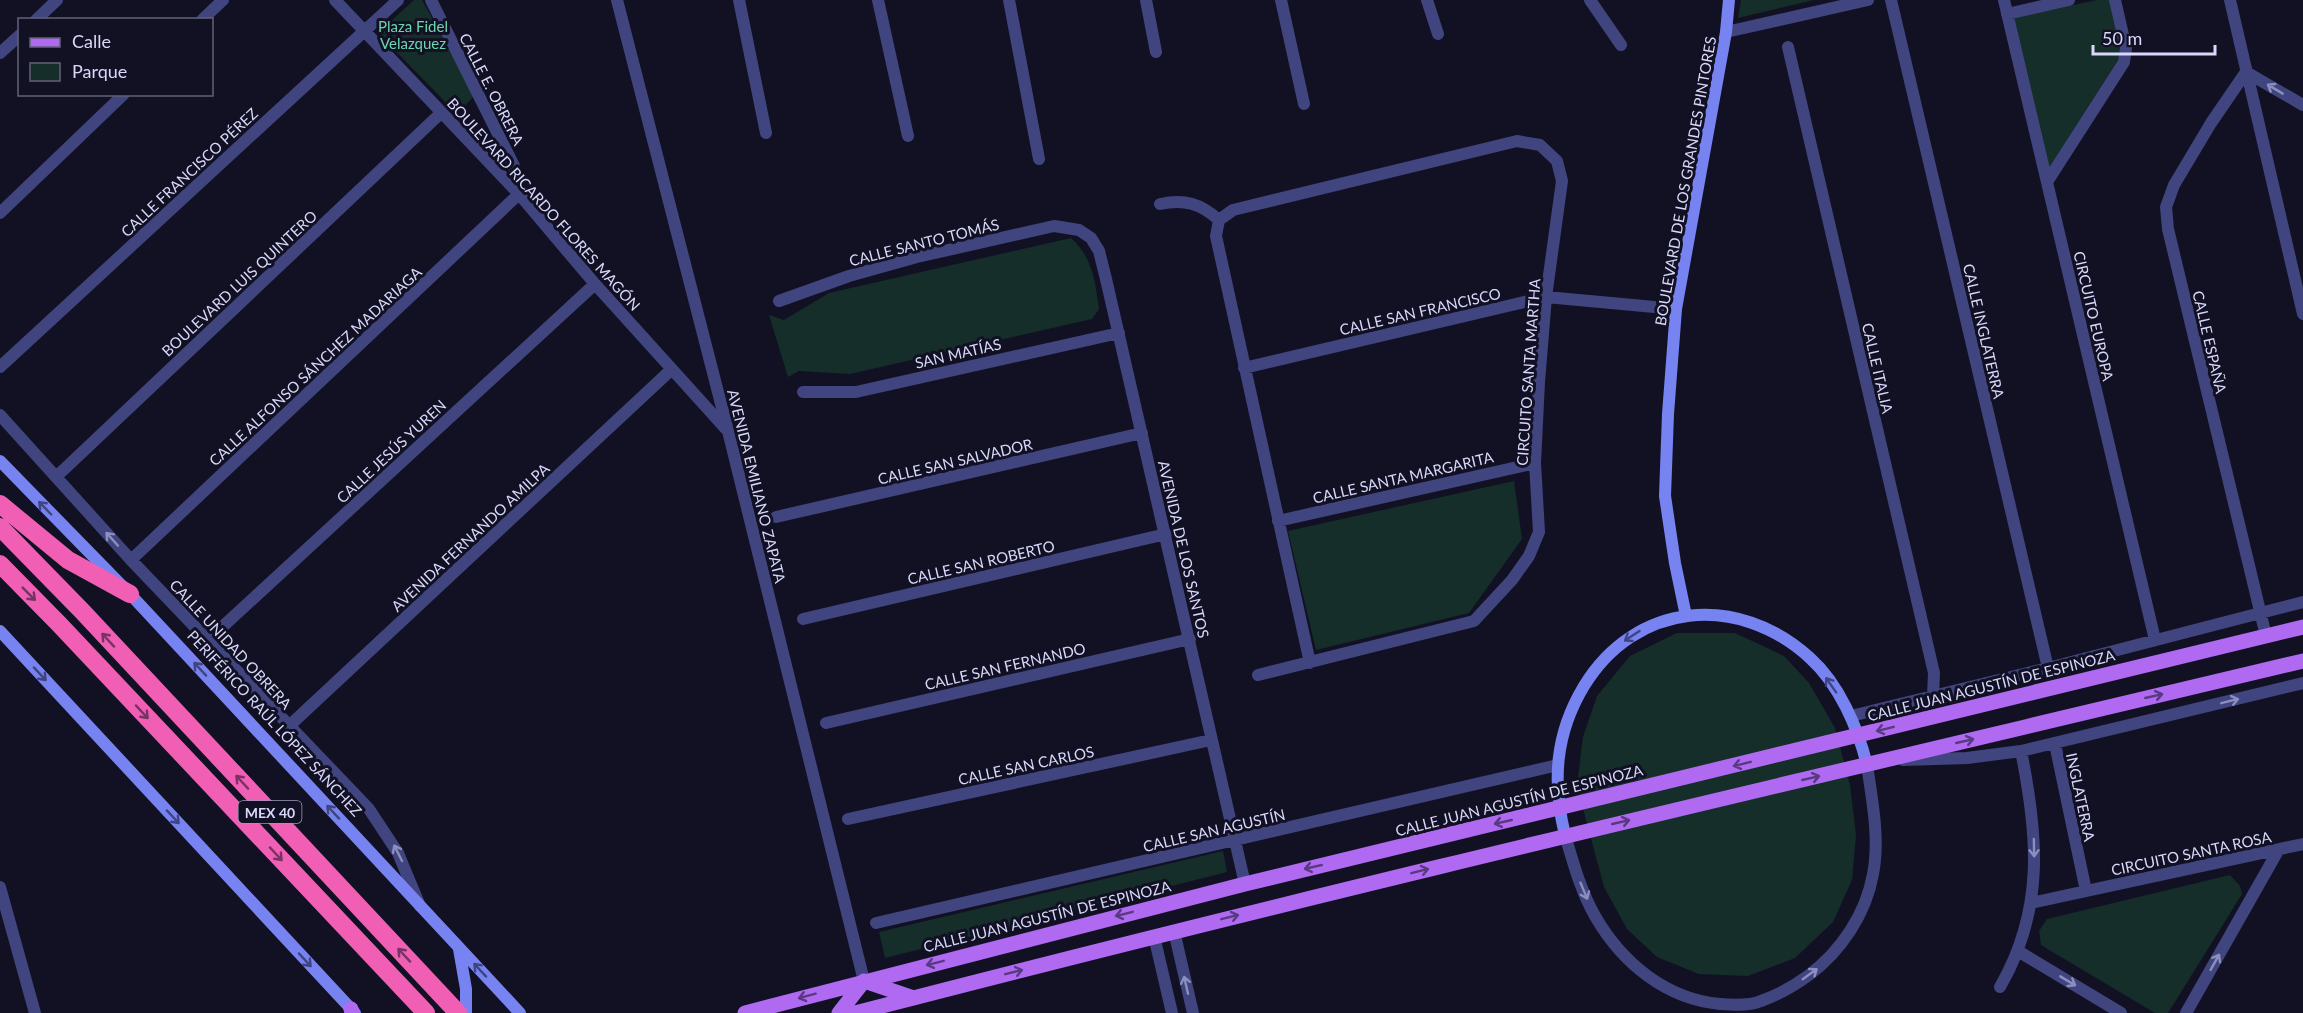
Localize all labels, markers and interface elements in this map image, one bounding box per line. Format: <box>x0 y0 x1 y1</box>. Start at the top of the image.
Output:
park label: Plaza Fidel Velazquez <box>378 17 448 52</box>
legend <box>18 18 213 96</box>
scale bar <box>2093 18 2214 56</box>
text: 50 m <box>2102 27 2142 49</box>
text: Calle <box>72 30 111 52</box>
street label: CALLE E. OBRERA <box>456 30 528 149</box>
street label: BOULEVARD DE LOS GRANDES PINTORES <box>1651 35 1719 327</box>
text: Parque <box>72 60 127 82</box>
one-way arrow <box>2267 82 2284 94</box>
street label: BOULEVARD RICARDO FLORES MAGÓN <box>444 94 644 314</box>
street label: CALLE FRANCISCO PÉREZ <box>117 104 261 240</box>
street label: BOULEVARD LUIS QUINTERO <box>158 206 320 360</box>
street label: CALLE SANTO TOMÁS <box>847 215 1001 269</box>
street label: CIRCUITO EUROPA <box>2070 249 2118 383</box>
street label: CALLE ALFONSO SÁNCHEZ MADARIAGA <box>205 262 425 469</box>
street label: CALLE INGLATERRA <box>1960 262 2008 401</box>
street label: CIRCUITO SANTA MARTHA <box>1512 277 1544 466</box>
street label: CALLE SAN FRANCISCO <box>1338 284 1502 338</box>
street label: CALLE ESPAÑA <box>2189 289 2231 396</box>
street label: CALLE ITALIA <box>1859 321 1897 416</box>
street label: SAN MATÍAS <box>913 334 1003 372</box>
street label: AVENIDA EMILIANO ZAPATA <box>724 387 790 586</box>
street label: CALLE JESÚS YUREN <box>333 396 449 506</box>
street label: CALLE SAN SALVADOR <box>876 434 1035 488</box>
street label: CALLE SANTA MARGARITA <box>1311 447 1496 507</box>
street label: AVENIDA FERNANDO AMILPA <box>387 459 553 615</box>
street label: AVENIDA DE LOS SANTOS <box>1155 459 1213 639</box>
one-way arrow <box>38 500 53 515</box>
one-way arrow <box>105 531 119 546</box>
street label: CALLE SAN ROBERTO <box>906 536 1056 588</box>
street label: CALLE UNIDAD OBRERA <box>166 575 296 713</box>
one-way arrow <box>22 587 37 602</box>
street label: PERIFÉRICO RAÚL LÓPEZ SÁNCHEZ <box>184 626 366 820</box>
one-way arrow <box>1624 630 1641 642</box>
one-way arrow <box>101 632 116 647</box>
street label: CALLE SAN FERNANDO <box>923 639 1087 693</box>
street label: CALLE JUAN AGUSTÍN DE ESPINOZA <box>1865 645 2117 725</box>
one-way arrow <box>193 662 207 677</box>
one-way arrow <box>33 666 47 681</box>
one-way arrow <box>1825 677 1837 693</box>
one-way arrow <box>2145 690 2164 702</box>
one-way arrow <box>2220 695 2239 707</box>
one-way arrow <box>135 704 149 719</box>
one-way arrow <box>1875 724 1894 736</box>
one-way arrow <box>1955 735 1974 747</box>
street label: CALLE SAN CARLOS <box>956 742 1096 788</box>
street label: INGLATERRA <box>2063 751 2099 844</box>
one-way arrow <box>1732 759 1751 771</box>
street label: CALLE JUAN AGUSTÍN DE ESPINOZA <box>1393 760 1645 840</box>
one-way arrow <box>1802 771 1821 783</box>
one-way arrow <box>235 775 249 790</box>
road number: MEX 40 <box>238 801 302 823</box>
one-way arrow <box>326 805 340 820</box>
street label: CALLE SAN AGUSTÍN <box>1141 805 1287 855</box>
one-way arrow <box>165 809 179 824</box>
one-way arrow <box>1611 816 1631 827</box>
one-way arrow <box>1494 817 1513 829</box>
street label: CIRCUITO SANTA ROSA <box>2109 827 2274 879</box>
one-way arrow <box>2029 838 2040 858</box>
one-way arrow <box>391 845 403 863</box>
one-way arrow <box>269 846 283 861</box>
one-way arrow <box>1304 862 1323 874</box>
one-way arrow <box>1410 864 1429 876</box>
street label: CALLE JUAN AGUSTÍN DE ESPINOZA <box>921 876 1173 956</box>
one-way arrow <box>1579 881 1590 899</box>
one-way arrow <box>1115 909 1134 921</box>
one-way arrow <box>1221 911 1240 923</box>
one-way arrow <box>397 948 411 963</box>
one-way arrow <box>298 952 312 967</box>
one-way arrow <box>2209 954 2221 971</box>
one-way arrow <box>926 957 945 969</box>
one-way arrow <box>473 963 487 978</box>
one-way arrow <box>1004 966 1023 978</box>
one-way arrow <box>1801 968 1817 980</box>
one-way arrow <box>2059 975 2076 987</box>
one-way arrow <box>1180 976 1191 995</box>
one-way arrow <box>798 991 817 1002</box>

